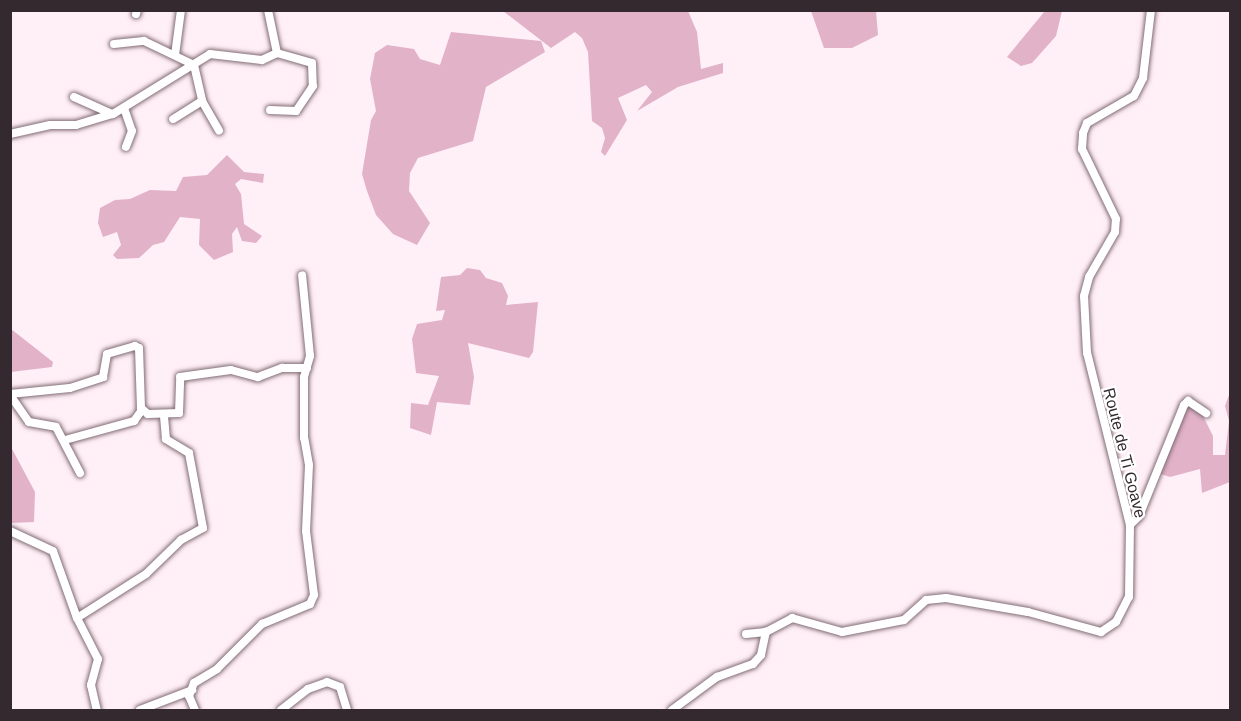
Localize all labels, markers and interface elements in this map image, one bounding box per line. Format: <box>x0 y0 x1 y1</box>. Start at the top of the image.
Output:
street label: Route de Ti Goave <box>1099 386 1149 520</box>

